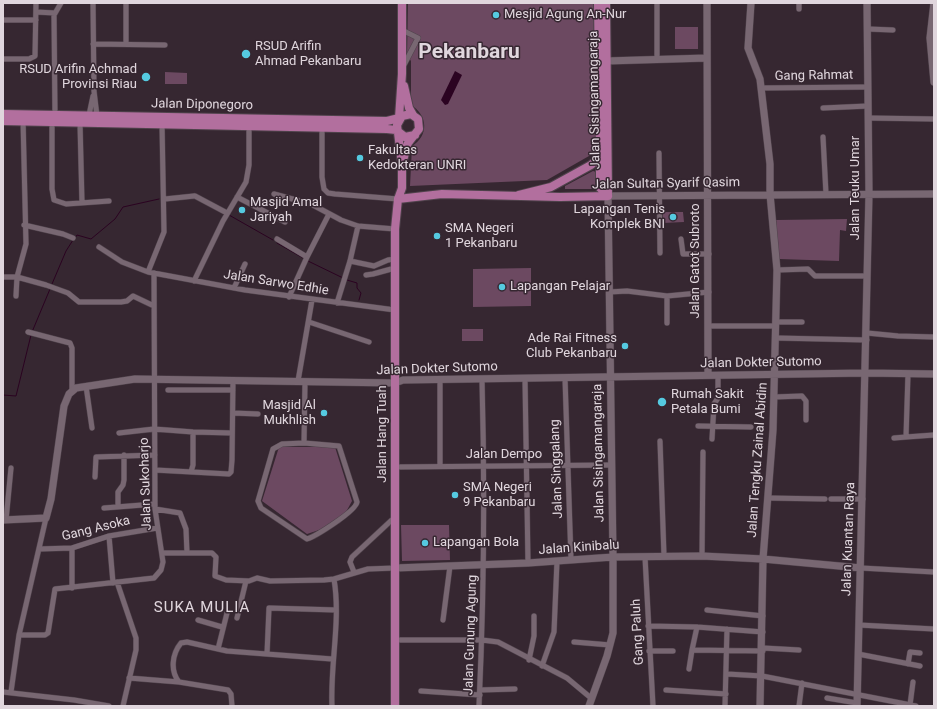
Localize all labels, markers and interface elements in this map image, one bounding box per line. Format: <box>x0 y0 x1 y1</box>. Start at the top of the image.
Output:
place label: Mesjid Agung An-Nur <box>504 7 627 23</box>
marker: Mesjid Agung An-Nur <box>491 10 501 20</box>
street label: Jalan Sisingamangaraja <box>586 31 604 169</box>
place label: RSUD Arifin Ahmad Pekanbaru <box>255 39 361 70</box>
district label: Pekanbaru <box>418 40 520 66</box>
marker: RSUD Arifin Ahmad Pekanbaru <box>240 48 252 60</box>
place label: RSUD Arifin Achmad Provinsi Riau <box>19 62 137 93</box>
street label: Gang Rahmat <box>775 68 853 84</box>
marker: RSUD Arifin Achmad Provinsi Riau <box>140 71 152 83</box>
street label: Jalan Diponegoro <box>151 96 253 114</box>
street label: Jalan Teuku Umar <box>848 136 864 240</box>
place label: Fakultas Kedokteran UNRI <box>368 143 466 174</box>
marker: Fakultas Kedokteran UNRI <box>355 153 365 163</box>
street label: Jalan Sultan Syarif Qasim <box>592 175 740 193</box>
place label: Masjid Amal Jariyah <box>250 195 322 226</box>
place label: Lapangan Tenis Komplek BNI <box>574 202 665 233</box>
street label: Jalan Gatot Subroto <box>688 203 704 319</box>
marker: Masjid Amal Jariyah <box>237 205 247 215</box>
marker: Lapangan Tenis Komplek BNI <box>668 212 678 222</box>
place label: SMA Negeri 1 Pekanbaru <box>445 221 517 252</box>
marker: SMA Negeri 1 Pekanbaru <box>432 231 442 241</box>
street label: Jalan Sarwo Edhie <box>222 267 330 299</box>
place label: Lapangan Pelajar <box>510 279 610 295</box>
marker: Lapangan Pelajar <box>497 282 507 292</box>
place label: Ade Rai Fitness Club Pekanbaru <box>526 331 617 362</box>
marker: Ade Rai Fitness Club Pekanbaru <box>620 341 630 351</box>
street label: Jalan Dokter Sutomo <box>700 354 822 372</box>
street label: Jalan Dokter Sutomo <box>376 359 498 379</box>
street label: Jalan Tengku Zainal Abidin <box>745 382 771 538</box>
street label: Jalan Sisingamangaraja <box>590 384 608 522</box>
street label: Jalan Hang Tuah <box>375 385 391 483</box>
place label: Rumah Sakit Petala Bumi <box>671 387 744 418</box>
marker: Rumah Sakit Petala Bumi <box>656 396 668 408</box>
place label: Masjid Al Mukhlish <box>262 398 316 429</box>
marker: Masjid Al Mukhlish <box>319 408 329 418</box>
street label: Jalan Singgalang <box>547 419 567 519</box>
street label: Jalan Sukoharjo <box>137 437 155 531</box>
street label: Jalan Dempo <box>466 447 542 463</box>
place label: SMA Negeri 9 Pekanbaru <box>463 480 535 511</box>
street label: Jalan Kuantan Raya <box>839 482 859 596</box>
marker: SMA Negeri 9 Pekanbaru <box>450 490 460 500</box>
street label: Gang Asoka <box>60 513 132 545</box>
place label: Lapangan Bola <box>433 535 519 551</box>
street label: Jalan Kinibalu <box>538 537 620 559</box>
marker: Lapangan Bola <box>420 538 430 548</box>
street label: Jalan Gunung Agung <box>461 575 481 695</box>
street label: Gang Paluh <box>628 598 648 666</box>
district label: SUKA MULIA <box>154 599 250 617</box>

